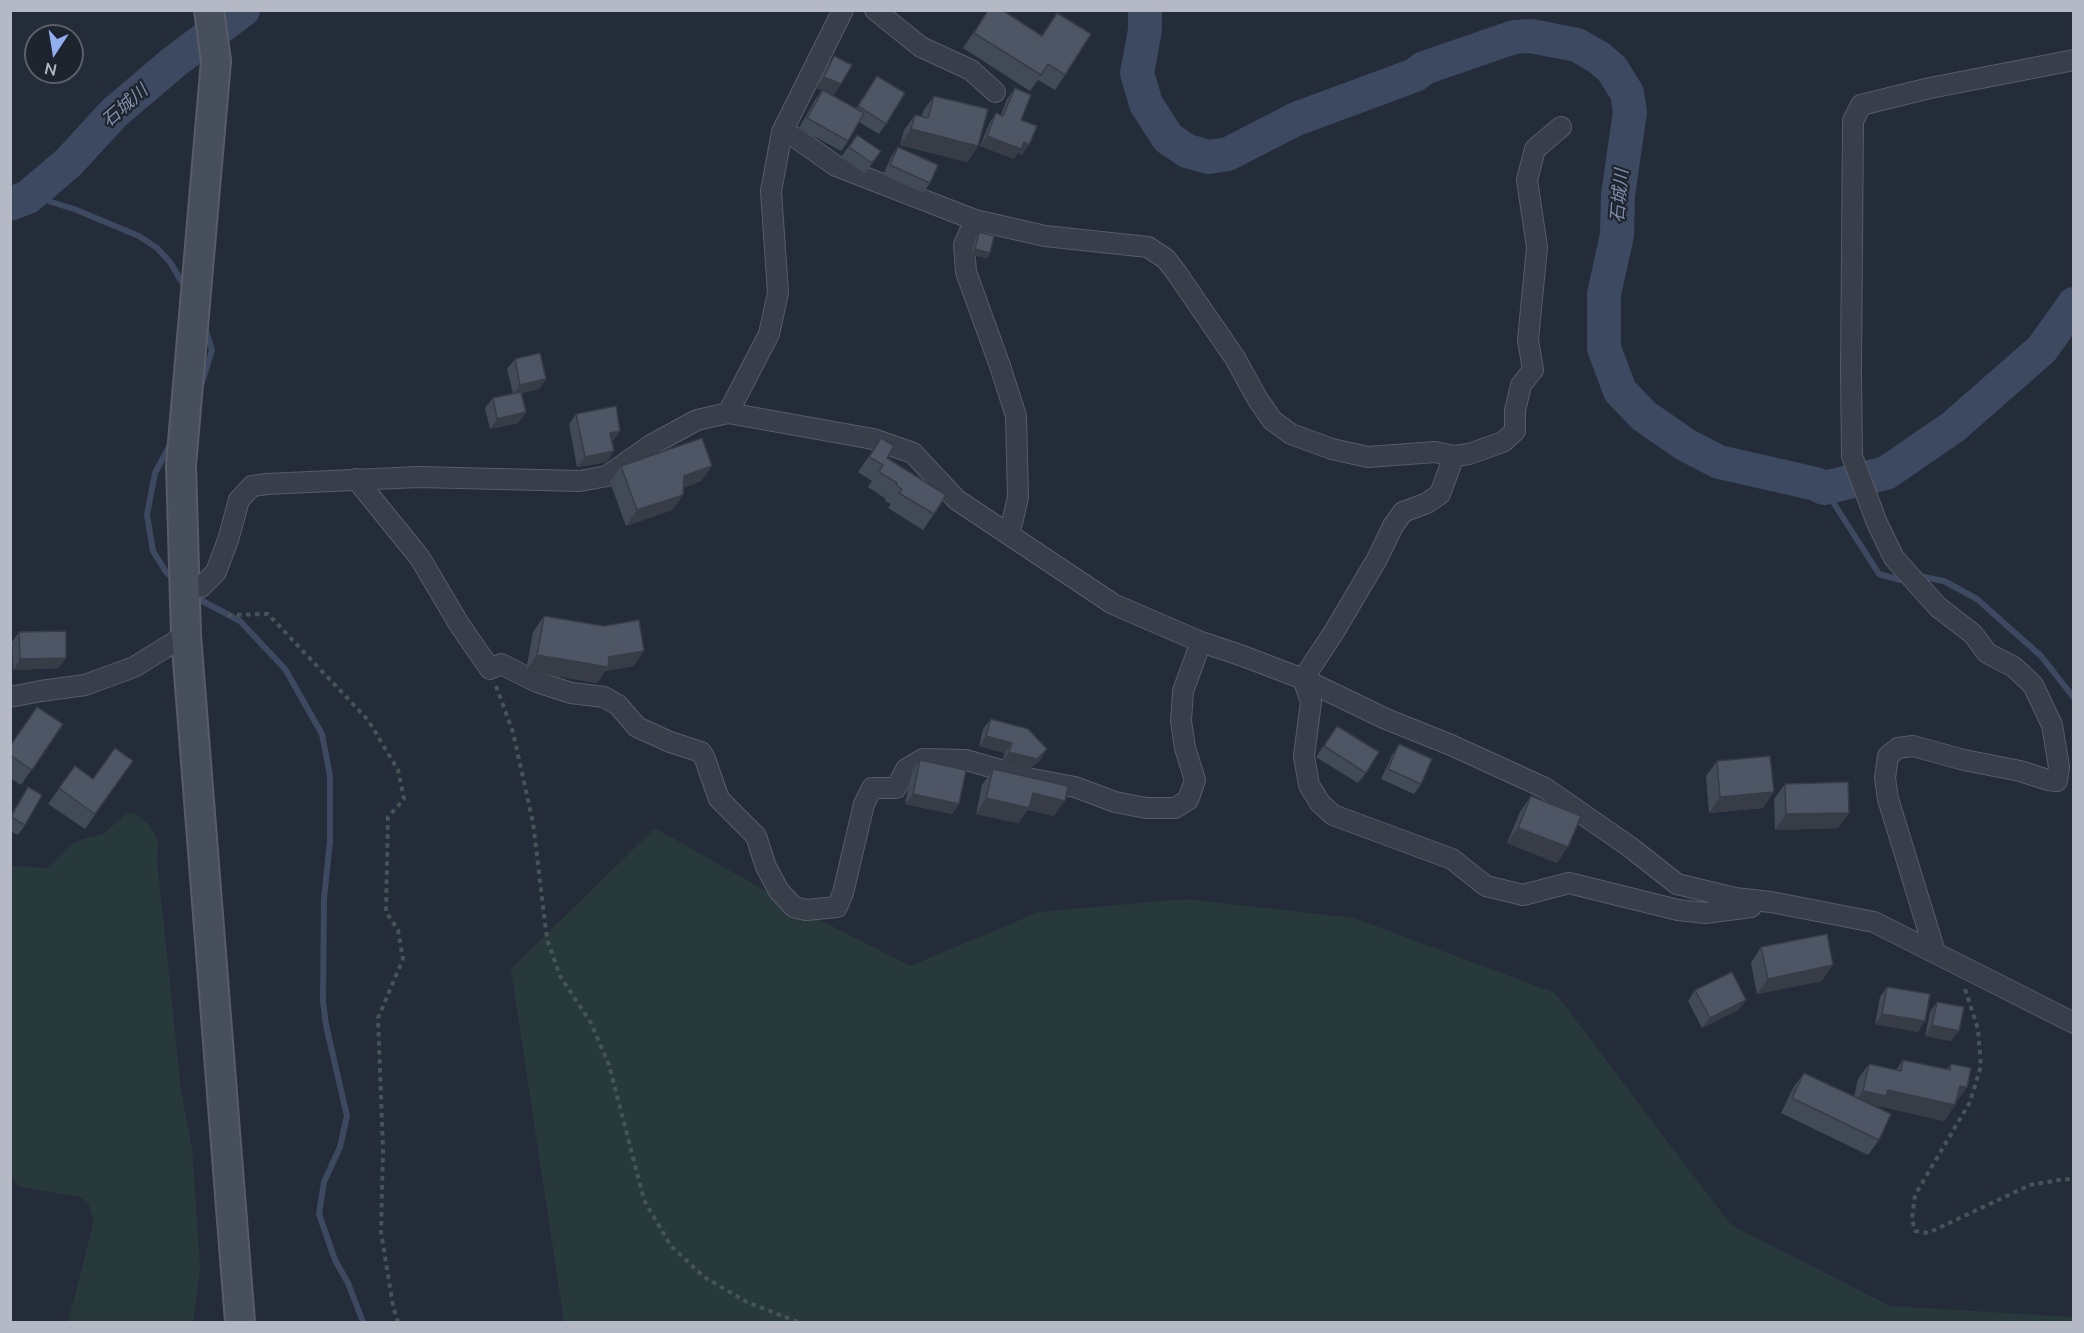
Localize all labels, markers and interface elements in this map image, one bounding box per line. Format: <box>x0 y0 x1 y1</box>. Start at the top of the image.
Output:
north arrow <box>24 24 84 84</box>
text: N <box>43 59 59 81</box>
water label: 石城川 <box>98 80 152 132</box>
water label: 石城川 <box>1607 168 1633 224</box>

